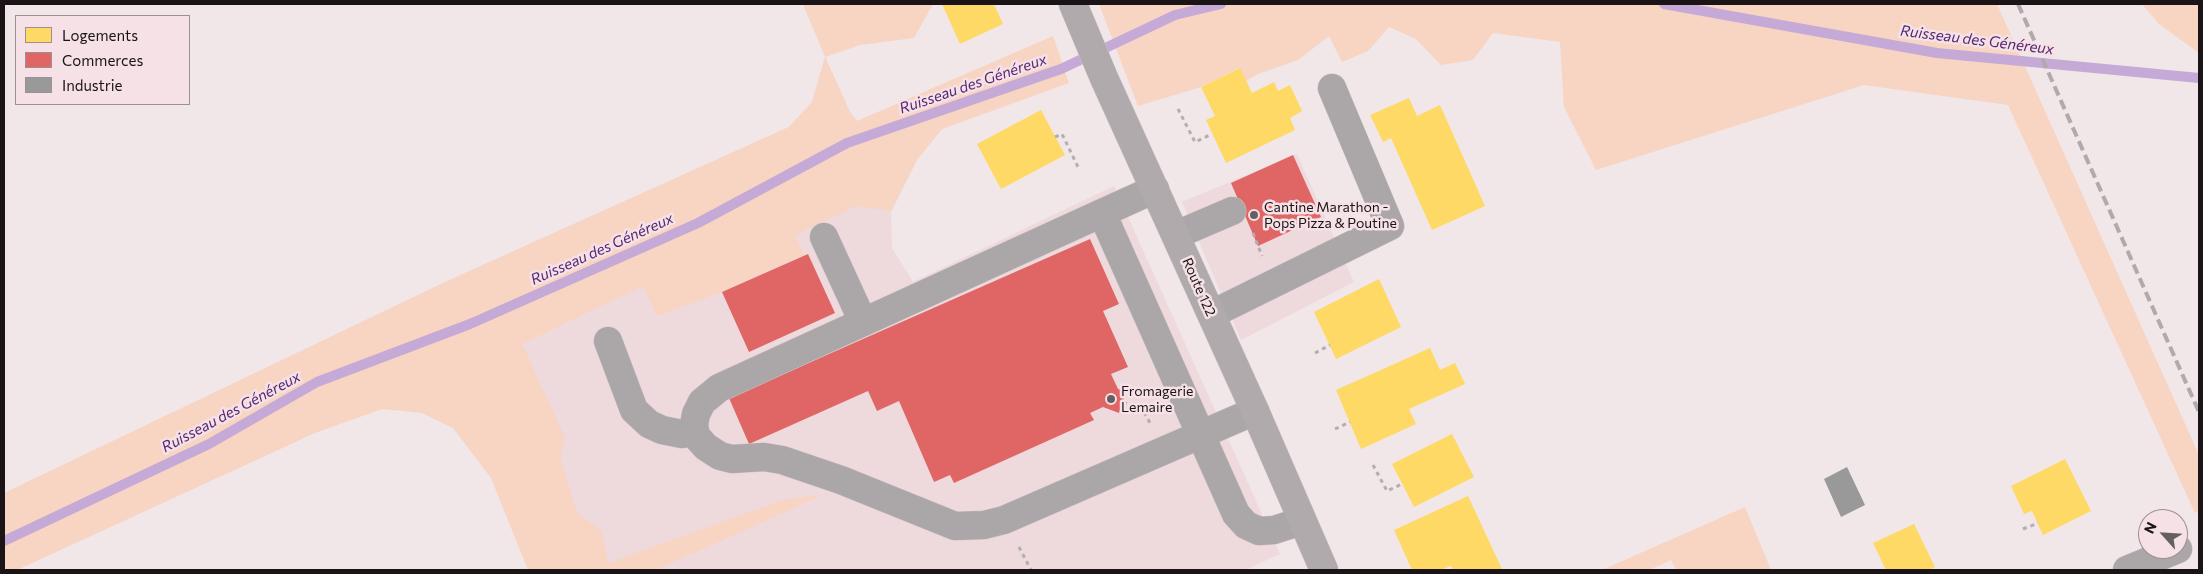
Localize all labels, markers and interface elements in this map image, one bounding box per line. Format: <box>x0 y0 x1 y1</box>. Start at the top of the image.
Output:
legend <box>15 15 190 105</box>
water label: Ruisseau des Généreux <box>1899 22 2055 58</box>
text: Logements <box>62 26 138 44</box>
water label: Ruisseau des Généreux <box>897 50 1049 118</box>
text: Commerces <box>62 51 143 69</box>
text: Industrie <box>62 76 123 94</box>
place label: Cantine Marathon - Pops Pizza & Poutine <box>1264 199 1397 232</box>
water label: Ruisseau des Généreux <box>528 209 676 289</box>
marker: Cantine Marathon - Pops Pizza & Poutine <box>1248 209 1260 221</box>
street label: Route 122 <box>1179 255 1219 319</box>
water label: Ruisseau des Généreux <box>159 368 303 456</box>
place label: Fromagerie Lemaire <box>1121 383 1193 416</box>
marker: Fromagerie Lemaire <box>1105 393 1117 405</box>
north arrow <box>2138 509 2188 559</box>
text: N <box>2140 519 2160 536</box>

